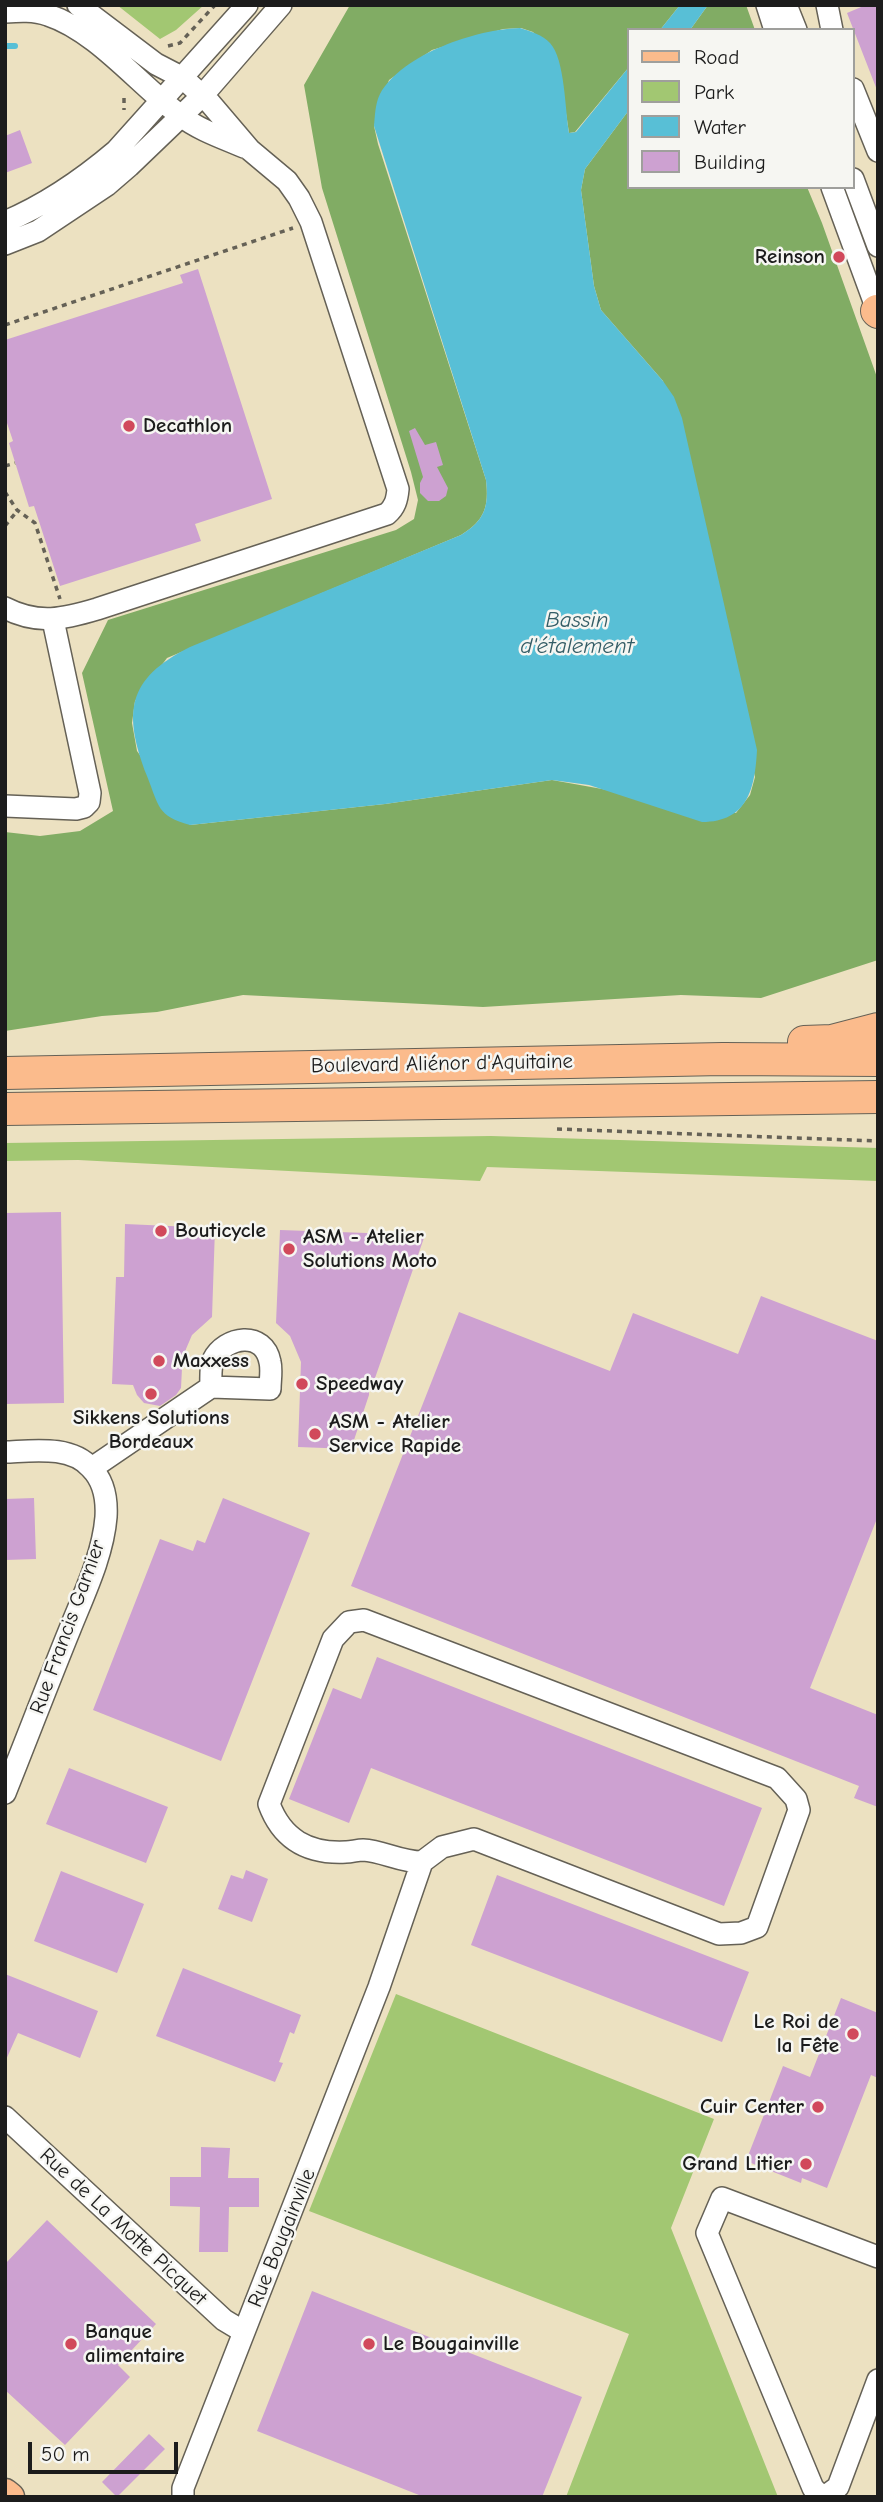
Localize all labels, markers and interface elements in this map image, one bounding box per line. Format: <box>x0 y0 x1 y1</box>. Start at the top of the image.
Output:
legend <box>628 28 855 189</box>
text: Road <box>694 45 739 69</box>
text: Park <box>694 80 734 104</box>
text: Water <box>694 115 746 139</box>
text: Building <box>694 150 766 174</box>
place label: Reinson <box>755 244 825 270</box>
marker: Reinson <box>831 249 847 265</box>
place label: Decathlon <box>143 413 232 439</box>
marker: Decathlon <box>121 418 137 434</box>
water label: Bassin d'étalement <box>520 606 634 660</box>
street label: Boulevard Aliénor d'Aquitaine <box>311 1049 573 1079</box>
place label: Bouticycle <box>175 1218 266 1244</box>
marker: Bouticycle <box>153 1223 169 1239</box>
place label: ASM - Atelier Solutions Moto <box>303 1224 437 1274</box>
marker: ASM - Atelier Solutions Moto <box>281 1241 297 1257</box>
place label: Maxxess <box>173 1348 249 1374</box>
marker: Maxxess <box>151 1353 167 1369</box>
place label: Speedway <box>316 1371 403 1397</box>
marker: Speedway <box>294 1376 310 1392</box>
marker: Sikkens Solutions Bordeaux <box>143 1386 159 1402</box>
place label: Sikkens Solutions Bordeaux <box>73 1405 229 1455</box>
place label: ASM - Atelier Service Rapide <box>329 1409 461 1459</box>
marker: ASM - Atelier Service Rapide <box>307 1426 323 1442</box>
street label: Rue Francis Garnier <box>25 1537 111 1717</box>
place label: Le Roi de la Fête <box>753 2009 839 2059</box>
marker: Le Roi de la Fête <box>845 2026 861 2042</box>
place label: Cuir Center <box>700 2094 804 2120</box>
marker: Cuir Center <box>810 2099 826 2115</box>
street label: Rue de La Motte Picquet <box>34 2143 212 2311</box>
place label: Grand Litier <box>682 2151 792 2177</box>
marker: Grand Litier <box>798 2156 814 2172</box>
street label: Rue Bougainville <box>243 2165 321 2311</box>
place label: Banque alimentaire <box>85 2319 184 2369</box>
place label: Le Bougainville <box>383 2331 519 2357</box>
marker: Banque alimentaire <box>63 2336 79 2352</box>
marker: Le Bougainville <box>361 2336 377 2352</box>
scale bar <box>32 2428 182 2472</box>
text: 50 m <box>41 2442 90 2466</box>

